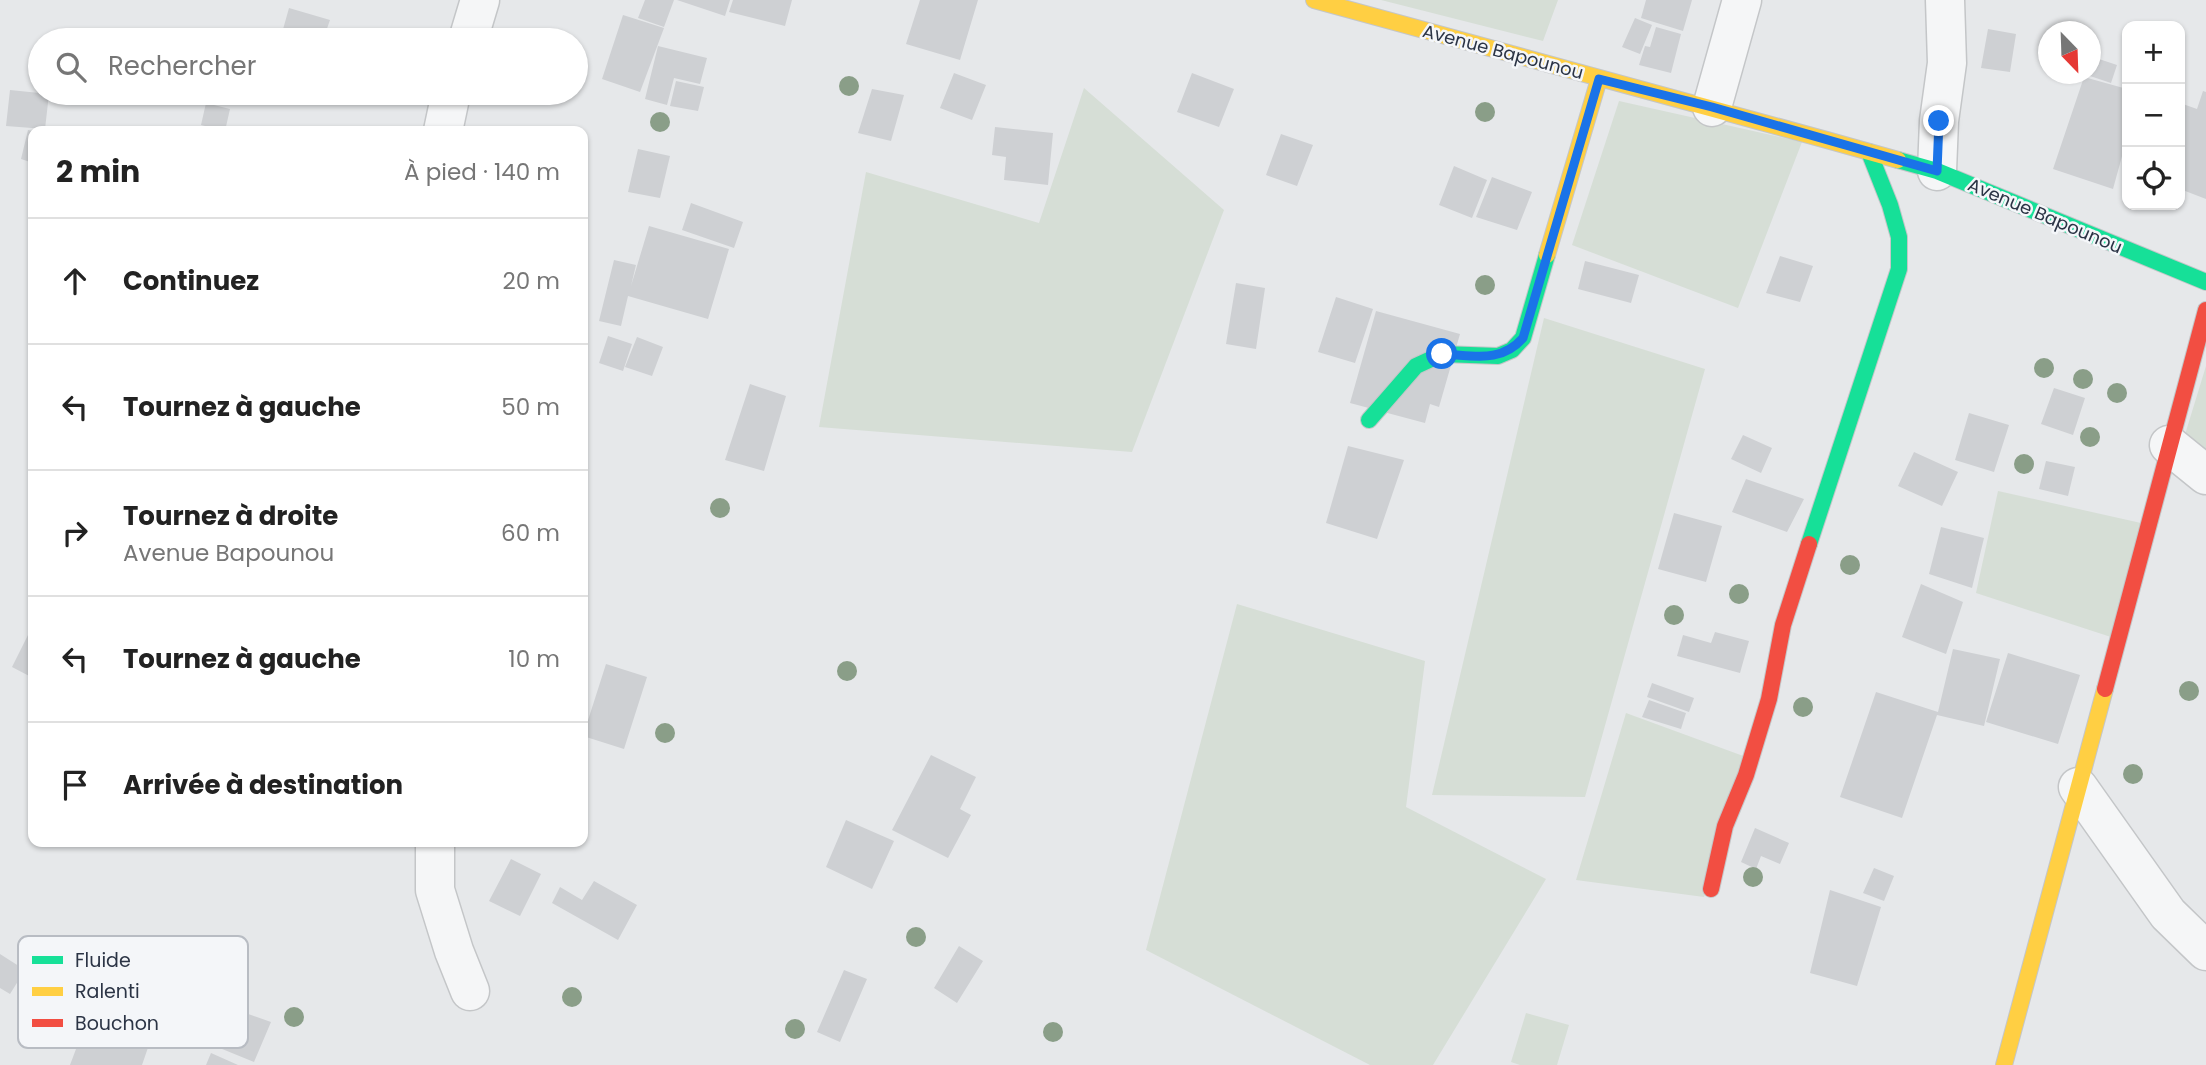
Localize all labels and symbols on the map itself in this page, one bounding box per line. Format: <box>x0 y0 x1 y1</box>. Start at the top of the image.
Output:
street label: Avenue Bapounou <box>1420 18 1586 85</box>
north arrow <box>2038 21 2101 84</box>
route end <box>1923 105 1954 136</box>
street label: Avenue Bapounou <box>1964 172 2126 259</box>
route start <box>1426 338 1457 369</box>
legend <box>18 936 248 1048</box>
text: Fluide <box>75 947 131 974</box>
text: Ralenti <box>75 978 140 1005</box>
text: Bouchon <box>75 1010 159 1037</box>

